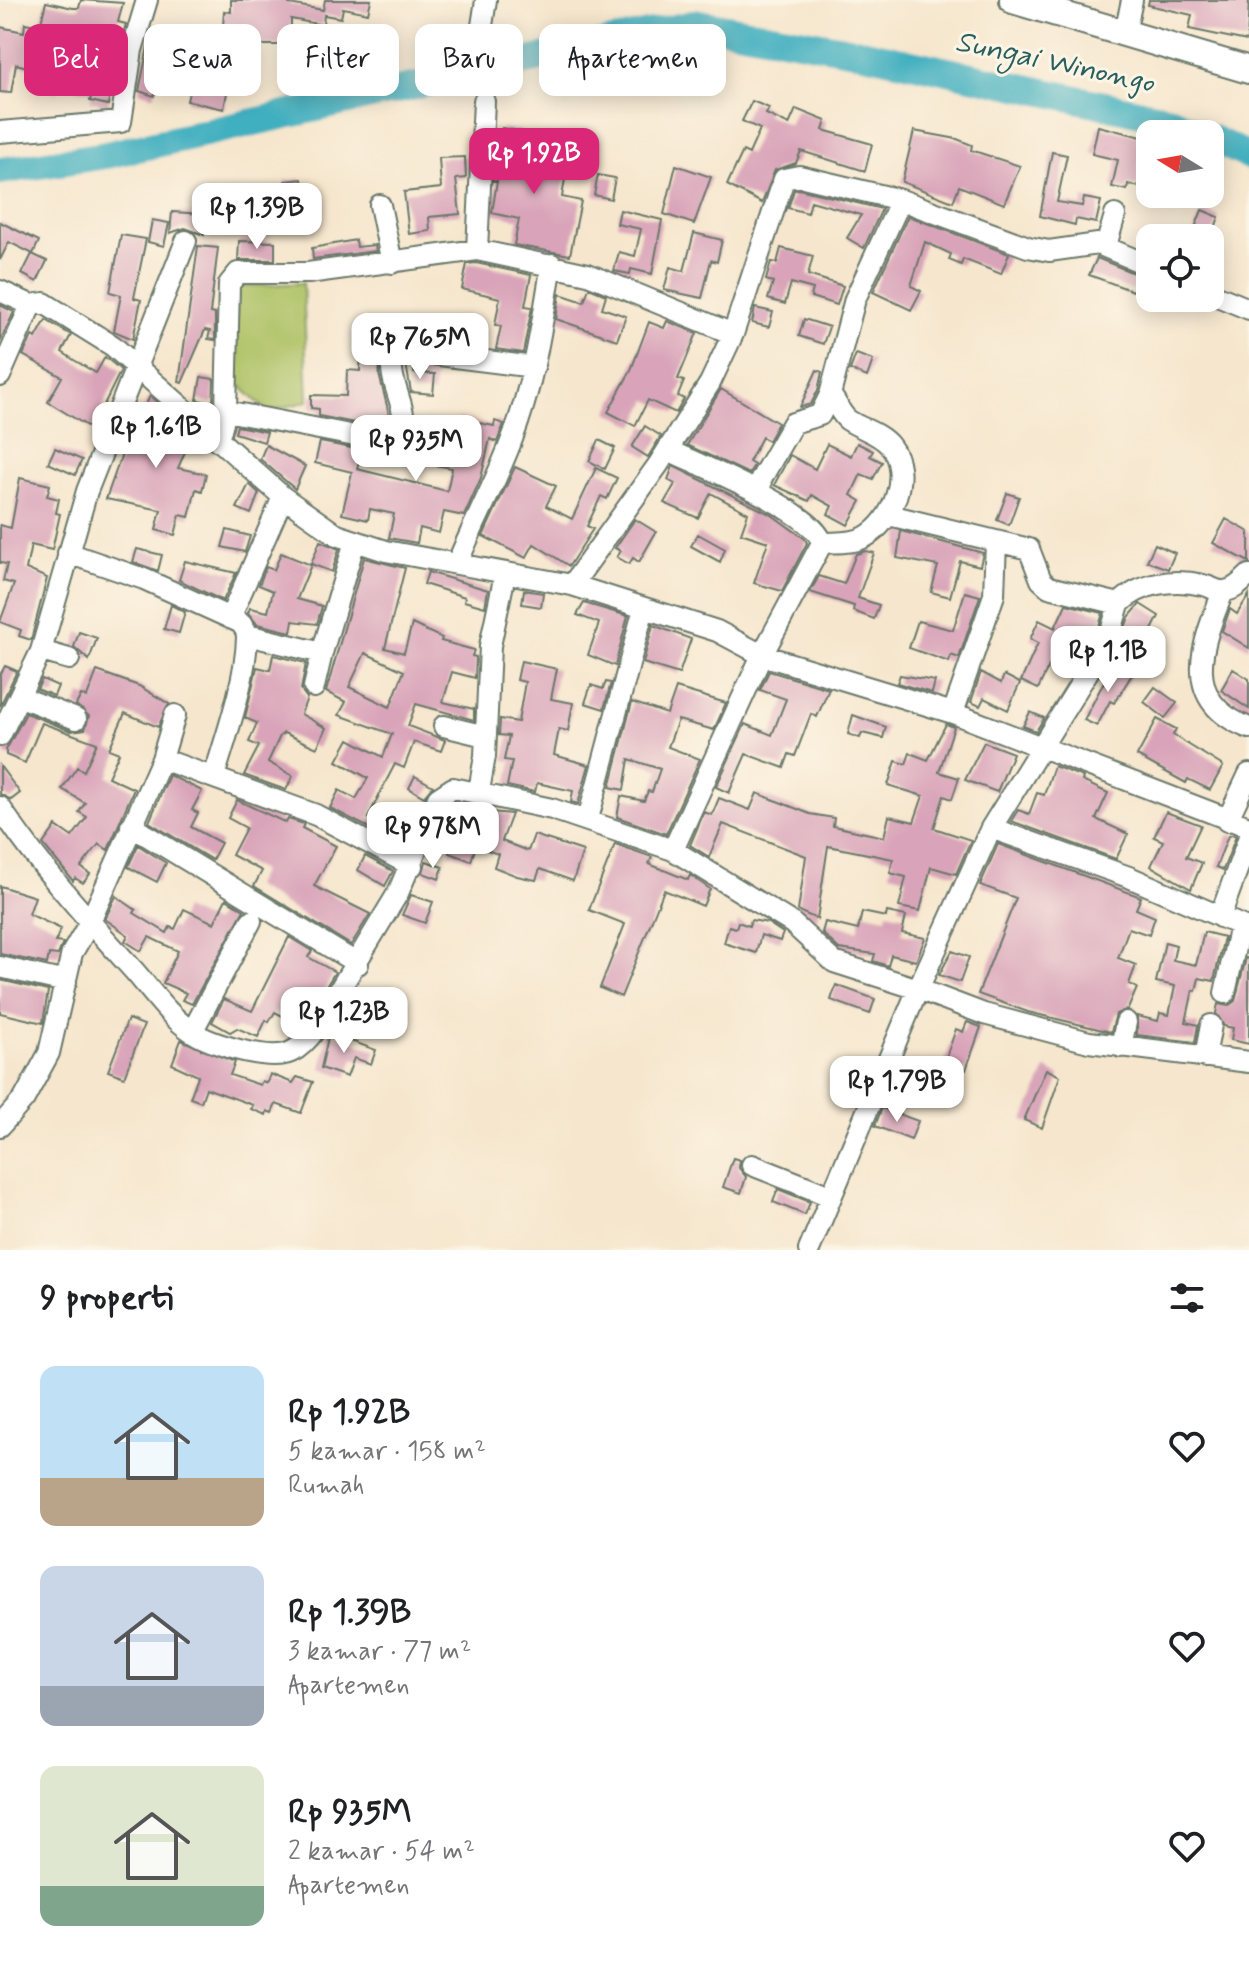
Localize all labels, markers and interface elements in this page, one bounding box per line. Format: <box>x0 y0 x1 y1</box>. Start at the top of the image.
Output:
water label: Sungai Winongo <box>951 22 1159 106</box>
chip: Beli <box>24 24 128 96</box>
chip: Sewa <box>144 24 261 96</box>
chip: Filter <box>277 24 399 96</box>
chip: Baru <box>415 24 523 96</box>
chip: Apartemen <box>539 24 726 96</box>
north arrow <box>1136 120 1224 208</box>
map controls <box>1136 120 1224 312</box>
pin: Rp 1.92B <box>451 128 617 196</box>
text: Rp 1.92B <box>487 137 581 171</box>
pin: Rp 1.39B <box>174 183 340 251</box>
text: Rp 1.39B <box>210 192 304 226</box>
button: locate <box>1136 224 1224 312</box>
pin: Rp 765M <box>346 313 494 381</box>
text: Rp 765M <box>370 322 470 356</box>
pin: Rp 1.61B <box>73 402 239 470</box>
text: Rp 1.61B <box>110 411 202 445</box>
pin: Rp 935M <box>342 415 490 483</box>
text: Rp 935M <box>369 424 463 458</box>
pin: Rp 1.1B <box>1034 626 1182 694</box>
text: Rp 1.1B <box>1069 635 1147 669</box>
pin: Rp 978M <box>359 802 507 870</box>
text: Rp 978M <box>385 811 481 845</box>
pin: Rp 1.23B <box>261 987 427 1055</box>
text: Rp 1.23B <box>299 996 389 1030</box>
pin: Rp 1.79B <box>814 1056 980 1124</box>
text: Rp 1.79B <box>848 1065 946 1099</box>
text: 9 properti <box>40 1276 173 1321</box>
icon: filters <box>1165 1276 1209 1320</box>
text: Rp 1.92B <box>288 1390 410 1435</box>
icon: home <box>104 1398 200 1494</box>
icon: heart <box>1165 1424 1209 1468</box>
text: 5 kamar · 158 m² <box>288 1435 486 1469</box>
text: Rumah <box>288 1469 364 1503</box>
text: Rp 1.39B <box>288 1590 411 1635</box>
icon: home <box>104 1598 200 1694</box>
icon: heart <box>1165 1624 1209 1668</box>
text: 3 kamar · 77 m² <box>288 1635 471 1669</box>
text: Apartemen <box>288 1669 410 1703</box>
text: Rp 935M <box>288 1790 412 1835</box>
icon: home <box>104 1798 200 1894</box>
icon: heart <box>1165 1824 1209 1868</box>
text: 2 kamar · 54 m² <box>288 1835 475 1869</box>
text: Apartemen <box>288 1869 410 1903</box>

